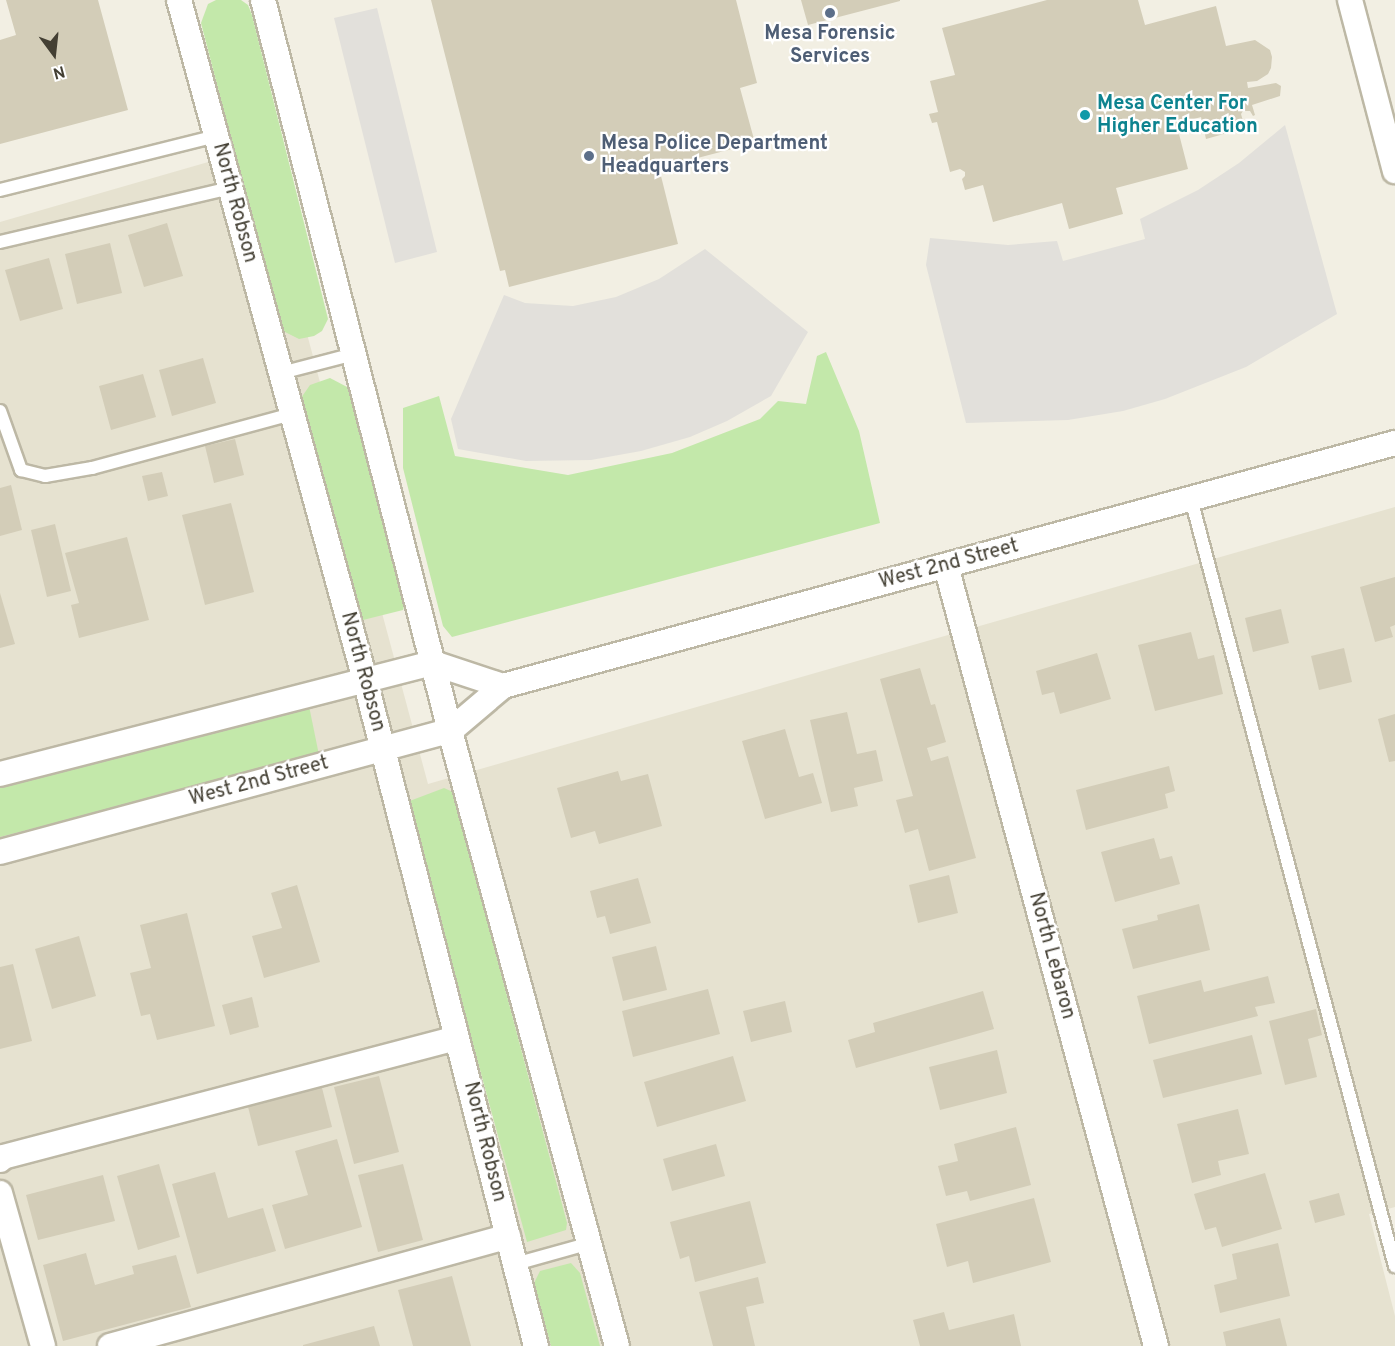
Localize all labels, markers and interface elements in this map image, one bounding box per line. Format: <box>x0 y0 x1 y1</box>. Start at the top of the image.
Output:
marker: Mesa Forensic Services <box>823 6 837 20</box>
place label: Mesa Forensic Services <box>764 22 896 69</box>
north arrow <box>24 24 84 84</box>
text: N <box>51 60 67 83</box>
place label: Mesa Center For Higher Education <box>1097 92 1258 139</box>
marker: Mesa Center For Higher Education <box>1078 108 1092 122</box>
place label: Mesa Police Department Headquarters <box>601 132 828 179</box>
street label: North Robson <box>206 141 262 265</box>
marker: Mesa Police Department Headquarters <box>582 149 596 163</box>
street label: West 2nd Street <box>877 535 1021 595</box>
street label: North Robson <box>334 610 390 734</box>
street label: West 2nd Street <box>187 752 331 812</box>
street label: North Lebaron <box>1023 890 1079 1022</box>
street label: North Robson <box>457 1079 511 1205</box>

